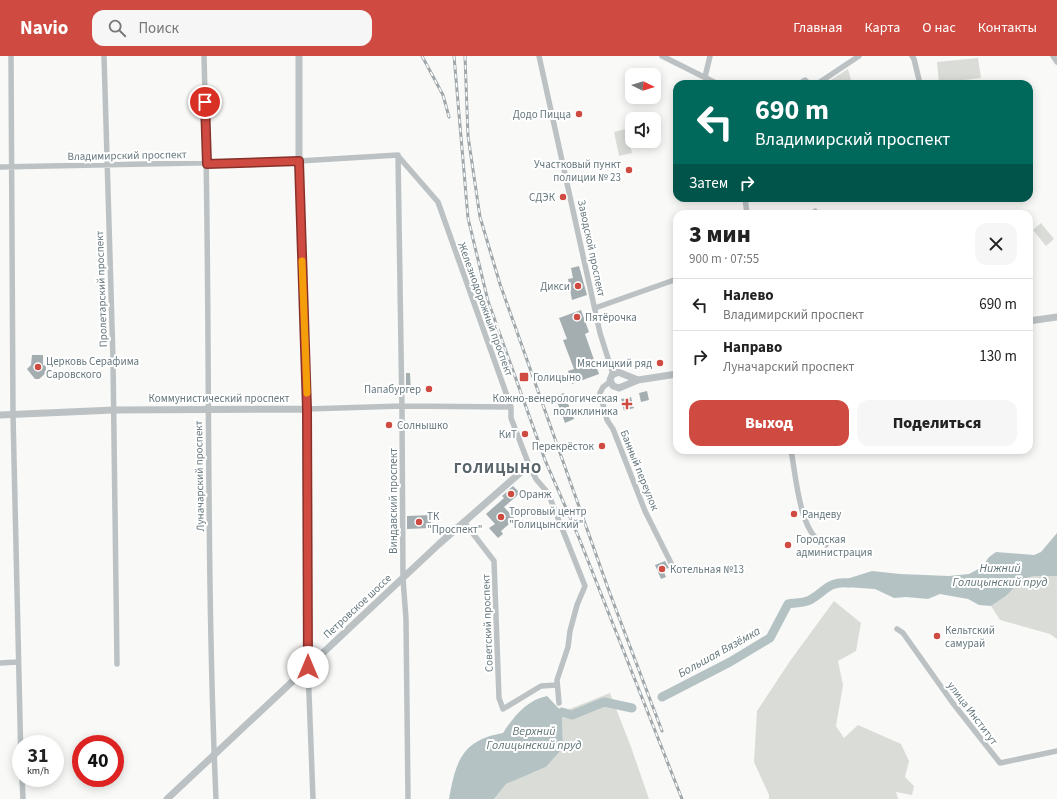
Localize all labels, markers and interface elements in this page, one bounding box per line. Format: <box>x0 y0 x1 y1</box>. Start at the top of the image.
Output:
search box <box>92 10 372 46</box>
text: Navio <box>20 15 68 42</box>
icon: search <box>106 17 128 39</box>
text: Поиск <box>138 18 179 39</box>
text: Главная <box>793 18 842 38</box>
text: Карта <box>864 18 900 38</box>
text: О нас <box>922 18 956 38</box>
text: Контакты <box>978 18 1037 38</box>
north arrow <box>625 68 661 104</box>
map controls <box>625 68 661 148</box>
pin <box>188 85 222 119</box>
text: 690 m <box>755 90 829 130</box>
icon: arrive <box>194 91 216 113</box>
icon: left <box>689 96 741 148</box>
place label: Додо Пицца <box>513 107 571 122</box>
marker: Додо Пицца <box>574 109 584 119</box>
button: sound <box>625 112 661 148</box>
text: Владимирский проспект <box>755 127 950 152</box>
street label: Владимирский проспект <box>67 147 187 164</box>
place label: Участковый пункт полиции № 23 <box>534 157 621 185</box>
marker: Участковый пункт полиции № 23 <box>624 165 634 175</box>
icon: right <box>736 172 758 194</box>
text: Затем <box>689 173 728 194</box>
place label: СДЭК <box>529 190 556 205</box>
marker: СДЭК <box>558 192 568 202</box>
street label: Заводской проспект <box>574 198 609 298</box>
text: 3 мин <box>689 217 751 252</box>
button: close <box>975 223 1017 265</box>
street label: Пролетарский проспект <box>92 230 111 348</box>
street label: Железнодорожный проспект <box>454 240 517 378</box>
text: 900 m · 07:55 <box>689 250 759 268</box>
place label: Дикси <box>540 279 570 294</box>
marker: Дикси <box>573 281 583 291</box>
text: Налево <box>723 285 774 306</box>
icon: left <box>689 294 711 316</box>
text: 690 m <box>979 294 1017 315</box>
text: Владимирский проспект <box>723 306 864 324</box>
place label: Пятёрочка <box>585 310 637 325</box>
marker: Пятёрочка <box>572 312 582 322</box>
text: Направо <box>723 337 782 358</box>
icon: right <box>689 346 711 368</box>
text: 130 m <box>979 346 1017 367</box>
place label: Церковь Серафима Саровского <box>46 354 139 382</box>
place label: Мясницкий ряд <box>577 356 652 371</box>
marker: Мясницкий ряд <box>655 358 665 368</box>
text: Луначарский проспект <box>723 358 854 376</box>
marker: Церковь Серафима Саровского <box>33 362 43 372</box>
place label: Голицыно <box>533 370 581 385</box>
marker: Голицыно <box>518 371 530 383</box>
place label: Папабургер <box>364 382 421 397</box>
marker: Папабургер <box>424 384 434 394</box>
street label: Коммунистический проспект <box>148 391 290 406</box>
place label: Кожно-венерологическая поликлиника <box>493 391 618 419</box>
marker: Кожно-венерологическая поликлиника <box>621 398 633 410</box>
button: Выход <box>689 400 849 446</box>
button: Поделиться <box>857 400 1017 446</box>
place label: Солнышко <box>397 418 448 433</box>
street label: Луначарский проспект <box>191 420 208 532</box>
marker: Солнышко <box>384 420 394 430</box>
place label: КиТ <box>499 427 517 442</box>
street label: Банный переулок <box>617 428 663 513</box>
marker: КиТ <box>520 429 530 439</box>
place label: Перекрёсток <box>532 439 595 454</box>
marker: Перекрёсток <box>597 441 607 451</box>
street label: Виндавский проспект <box>386 448 401 554</box>
district label: ГОЛИЦЫНО <box>454 458 542 479</box>
place label: Оранж <box>519 487 552 502</box>
marker: Оранж <box>506 489 516 499</box>
place label: Торговый центр "Голицынский" <box>509 504 587 532</box>
place label: Рандеву <box>802 507 842 522</box>
place label: ТК "Проспект" <box>427 509 482 537</box>
marker: Рандеву <box>789 509 799 519</box>
marker: Торговый центр "Голицынский" <box>496 512 506 522</box>
marker: ТК "Проспект" <box>414 517 424 527</box>
place label: Городская администрация <box>796 532 872 560</box>
marker: Городская администрация <box>783 540 793 550</box>
water label: Нижний Голицынский пруд <box>952 560 1048 591</box>
place label: Котельная №13 <box>670 562 744 577</box>
marker: Котельная №13 <box>657 564 667 574</box>
street label: Петровское шоссе <box>320 570 395 642</box>
street label: Советский проспект <box>478 574 497 672</box>
water label: Большая Вязёмка <box>675 622 764 682</box>
place label: Кельтский самурай <box>945 623 995 651</box>
marker: Кельтский самурай <box>932 631 942 641</box>
position arrow <box>287 646 329 688</box>
street label: улица Институт <box>944 678 1001 748</box>
water label: Верхний Голицынский пруд <box>486 723 582 754</box>
speed limit sign: 40 <box>72 735 124 787</box>
text: 31 <box>27 742 49 770</box>
text: km/h <box>27 764 49 778</box>

